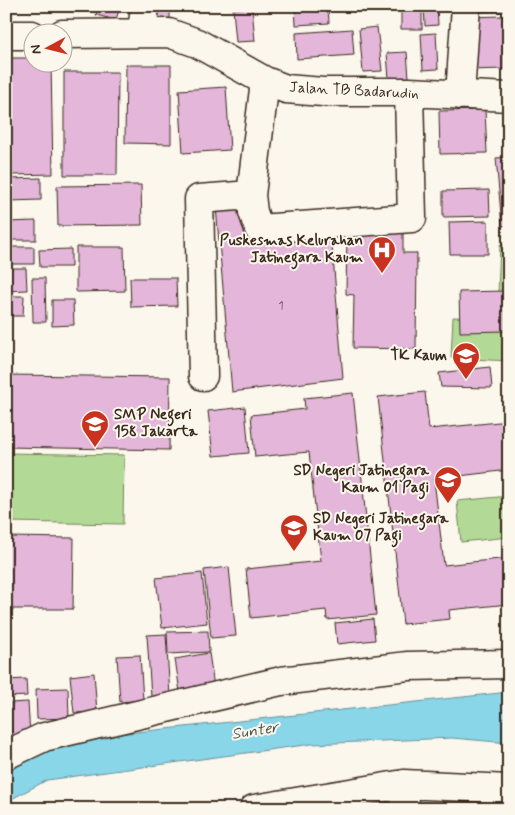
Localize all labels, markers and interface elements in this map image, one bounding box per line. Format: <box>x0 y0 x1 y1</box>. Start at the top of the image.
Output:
north arrow <box>22 22 72 72</box>
text: N <box>27 44 46 55</box>
street label: Jalan TB Badarudin <box>289 78 419 104</box>
place label: Puskesmas Kelurahan Jatinegara Kaum <box>220 231 363 270</box>
hospital icon: Puskesmas Kelurahan Jatinegara Kaum <box>367 235 397 274</box>
house number: 1 <box>278 298 284 314</box>
school or university icon: TK Kaum <box>451 341 481 380</box>
place label: TK Kaum <box>391 346 447 366</box>
place label: SMP Negeri 158 Jakarta <box>114 405 199 442</box>
school or university icon: SMP Negeri 158 Jakarta <box>80 409 110 448</box>
place label: SD Negeri Jatinegara Kaum 01 Pagi <box>293 461 430 500</box>
school or university icon: SD Negeri Jatinegara Kaum 01 Pagi <box>433 465 463 504</box>
place label: SD Negeri Jatinegara Kaum 07 Pagi <box>313 509 450 548</box>
school or university icon: SD Negeri Jatinegara Kaum 07 Pagi <box>279 513 309 552</box>
water label: Sunter <box>230 717 282 745</box>

